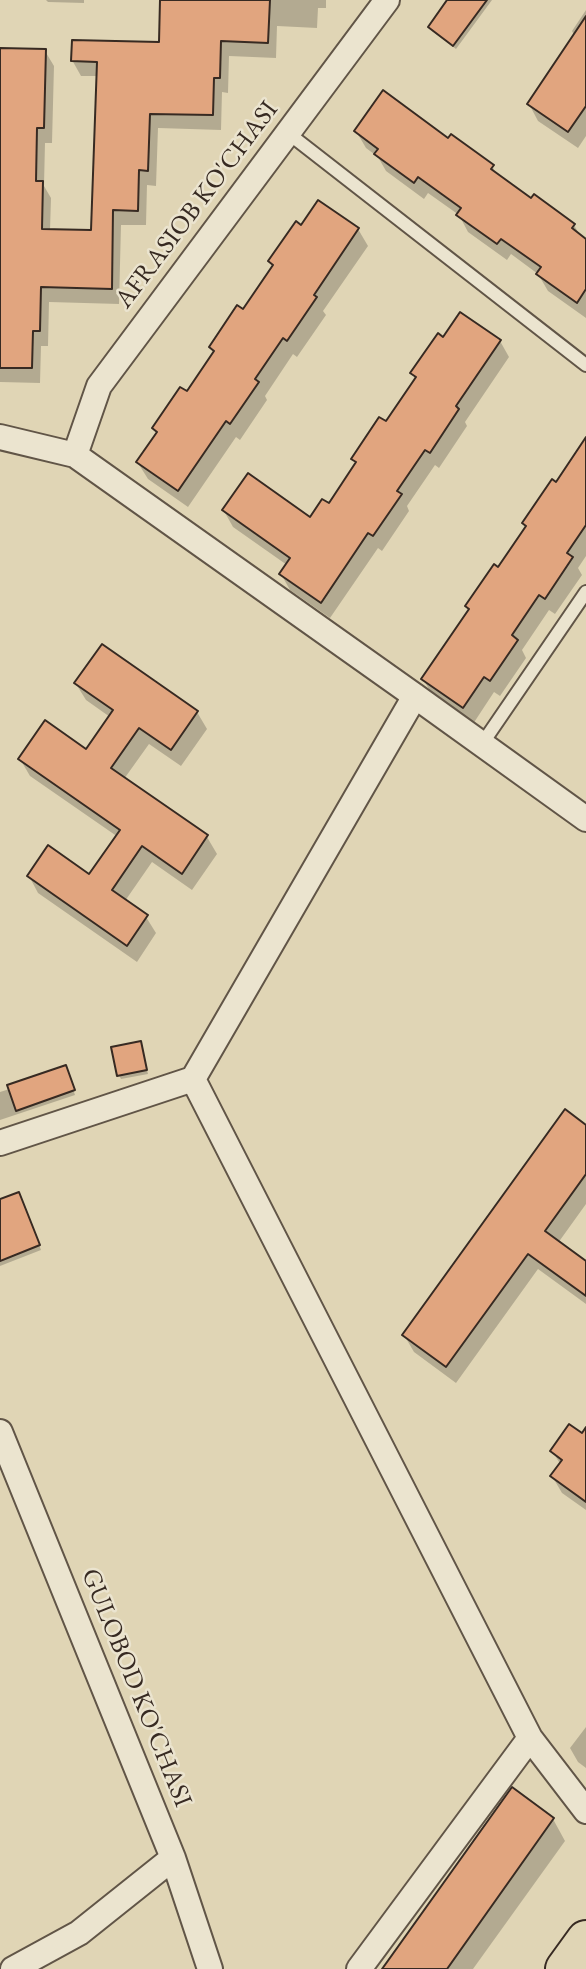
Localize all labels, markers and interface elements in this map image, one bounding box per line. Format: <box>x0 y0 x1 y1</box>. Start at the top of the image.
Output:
street label: AFRASIOB KO'CHASI <box>109 95 285 315</box>
street label: GULOBOD KO'CHASI <box>74 1564 198 1812</box>

